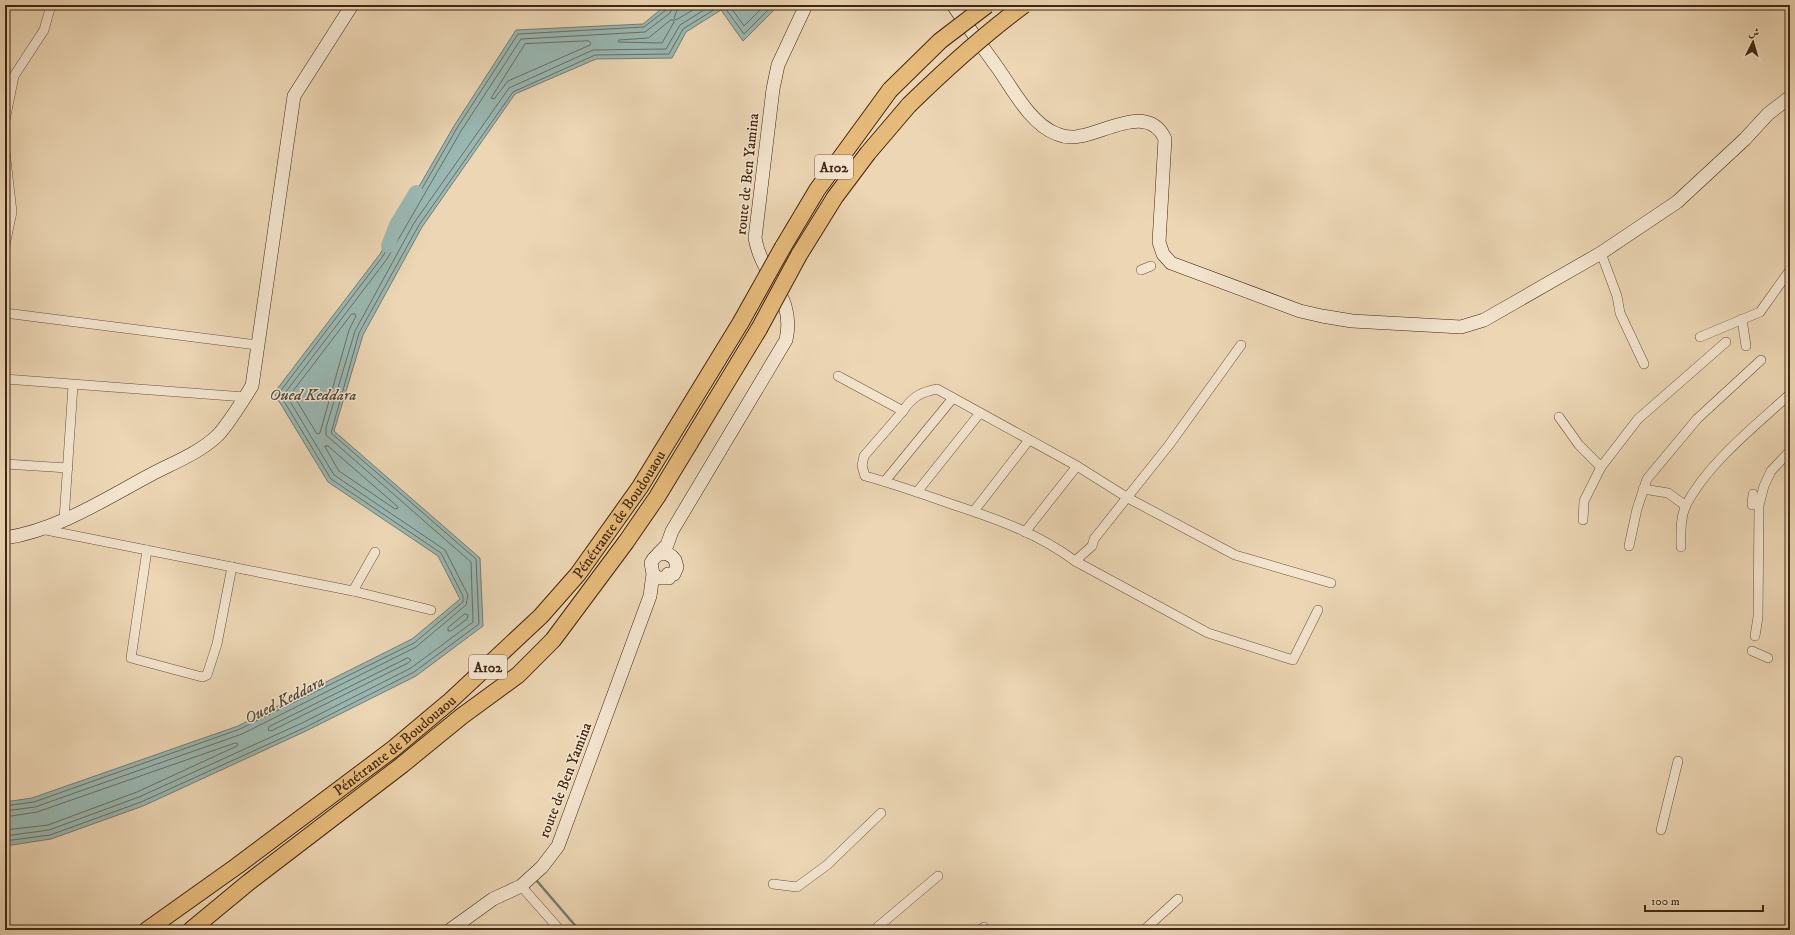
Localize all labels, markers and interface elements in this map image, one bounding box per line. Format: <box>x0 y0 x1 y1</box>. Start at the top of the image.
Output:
north arrow <box>1733 22 1773 62</box>
text: ش <box>1748 26 1760 40</box>
street label: route de Ben Yamina <box>732 112 763 236</box>
road number: A102 <box>815 155 853 179</box>
water label: Oued Keddara <box>270 385 357 405</box>
street label: Pénétrante de Boudouaou <box>569 447 670 582</box>
road number: A102 <box>469 655 507 679</box>
water label: Oued Keddara <box>241 671 328 729</box>
street label: Pénétrante de Boudouaou <box>330 691 460 800</box>
street label: route de Ben Yamina <box>535 719 596 841</box>
scale bar <box>1645 887 1763 913</box>
text: 100 m <box>1651 894 1680 909</box>

